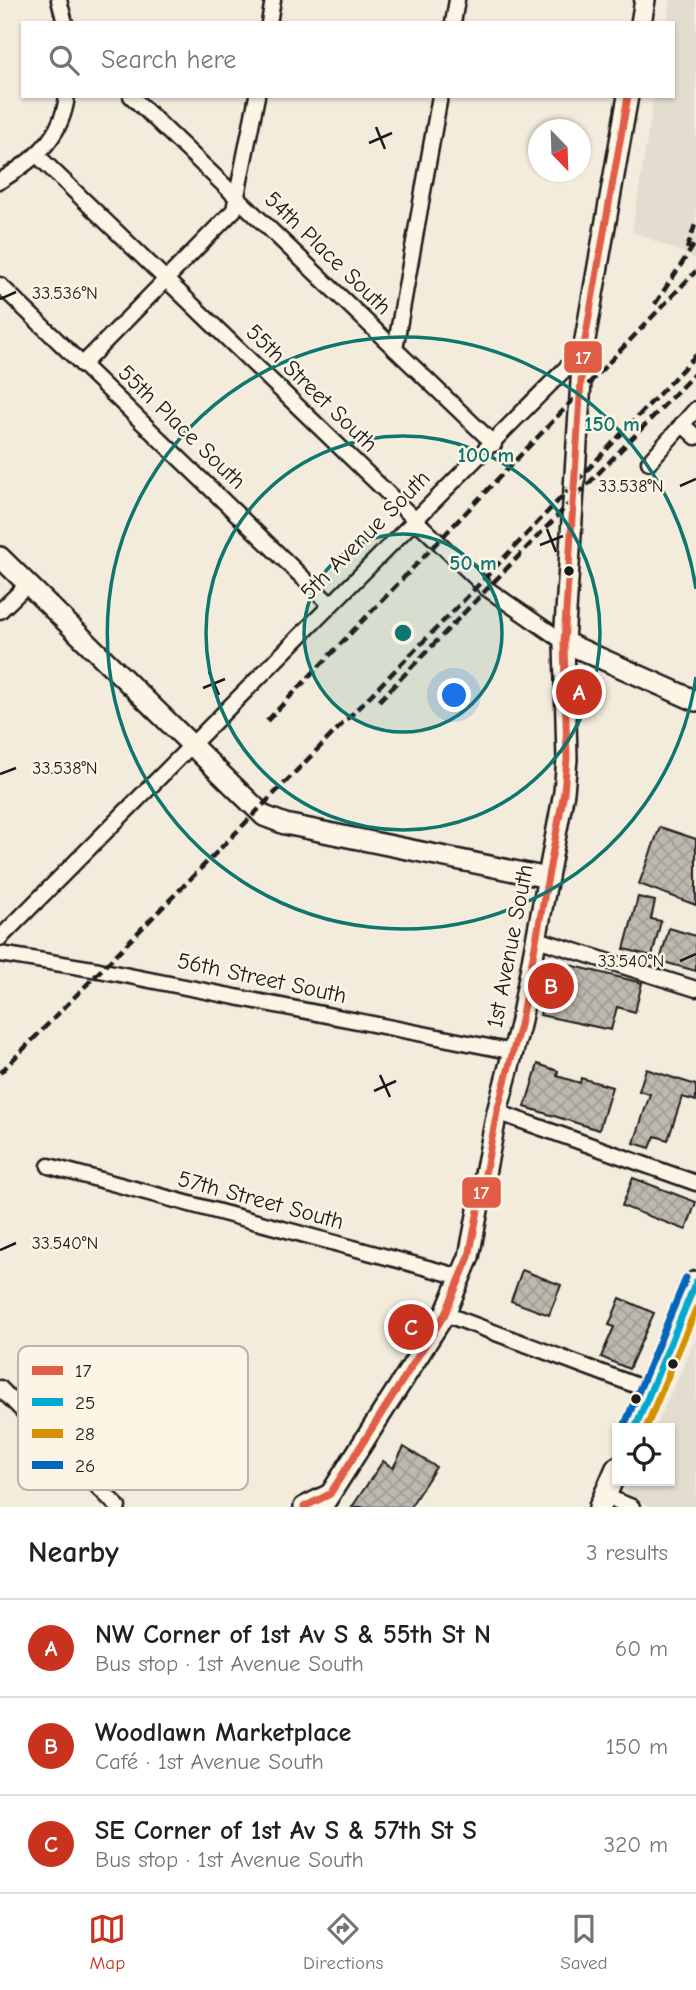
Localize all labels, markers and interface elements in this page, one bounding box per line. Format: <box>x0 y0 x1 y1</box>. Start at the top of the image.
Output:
search box <box>21 21 675 98</box>
icon: search <box>45 41 83 79</box>
text: Search here <box>101 45 236 75</box>
north arrow <box>528 119 591 182</box>
street label: 54th Place South <box>259 186 397 320</box>
text: 33.536°N <box>32 283 98 304</box>
street label: 55th Street South <box>241 318 383 458</box>
line badge: 17 <box>563 340 603 374</box>
text: 17 <box>575 347 591 369</box>
street label: 55th Place South <box>113 359 251 495</box>
text: 150 m <box>584 412 640 436</box>
text: 100 m <box>458 443 514 467</box>
street label: 5th Avenue South <box>295 465 435 605</box>
text: 33.538°N <box>598 476 664 497</box>
text: 50 m <box>449 551 497 575</box>
unlabelled marker <box>562 564 576 578</box>
centre of rings <box>391 621 415 645</box>
pin: A <box>556 666 602 718</box>
your location <box>437 678 471 712</box>
text: 33.538°N <box>32 758 98 779</box>
street label: 1st Avenue South <box>481 862 539 1030</box>
street label: 56th Street South <box>175 947 349 1009</box>
text: 33.540°N <box>598 951 664 972</box>
pin: B <box>528 960 574 1012</box>
street label: 57th Street South <box>175 1165 347 1235</box>
line badge: 17 <box>461 1176 502 1209</box>
text: 17 <box>473 1182 489 1204</box>
text: 33.540°N <box>32 1233 98 1254</box>
pin: C <box>388 1301 434 1353</box>
legend <box>18 1346 248 1490</box>
unlabelled marker <box>666 1357 680 1371</box>
text: 17 <box>75 1360 92 1382</box>
text: 25 <box>75 1392 95 1414</box>
unlabelled marker <box>629 1392 643 1406</box>
text: 28 <box>75 1423 95 1445</box>
map controls <box>612 1423 675 1486</box>
button: locate <box>612 1423 675 1486</box>
text: 26 <box>75 1455 95 1477</box>
text: Nearby <box>28 1535 119 1570</box>
text: 3 results <box>586 1539 668 1566</box>
text: NW Corner of 1st Av S & 55th St N <box>95 1620 491 1650</box>
text: A <box>45 1635 57 1662</box>
text: 60 m <box>615 1635 668 1662</box>
text: Bus stop · 1st Avenue South <box>95 1650 364 1677</box>
text: Woodlawn Marketplace <box>95 1718 351 1748</box>
text: B <box>44 1733 58 1760</box>
text: 150 m <box>606 1733 668 1760</box>
text: Café · 1st Avenue South <box>95 1748 324 1775</box>
text: SE Corner of 1st Av S & 57th St S <box>95 1816 477 1846</box>
text: C <box>44 1831 58 1858</box>
text: 320 m <box>604 1831 668 1858</box>
text: Bus stop · 1st Avenue South <box>95 1846 364 1873</box>
tab: Map <box>88 1910 126 1974</box>
tab: Directions <box>303 1910 383 1974</box>
tab: Saved <box>560 1910 608 1974</box>

